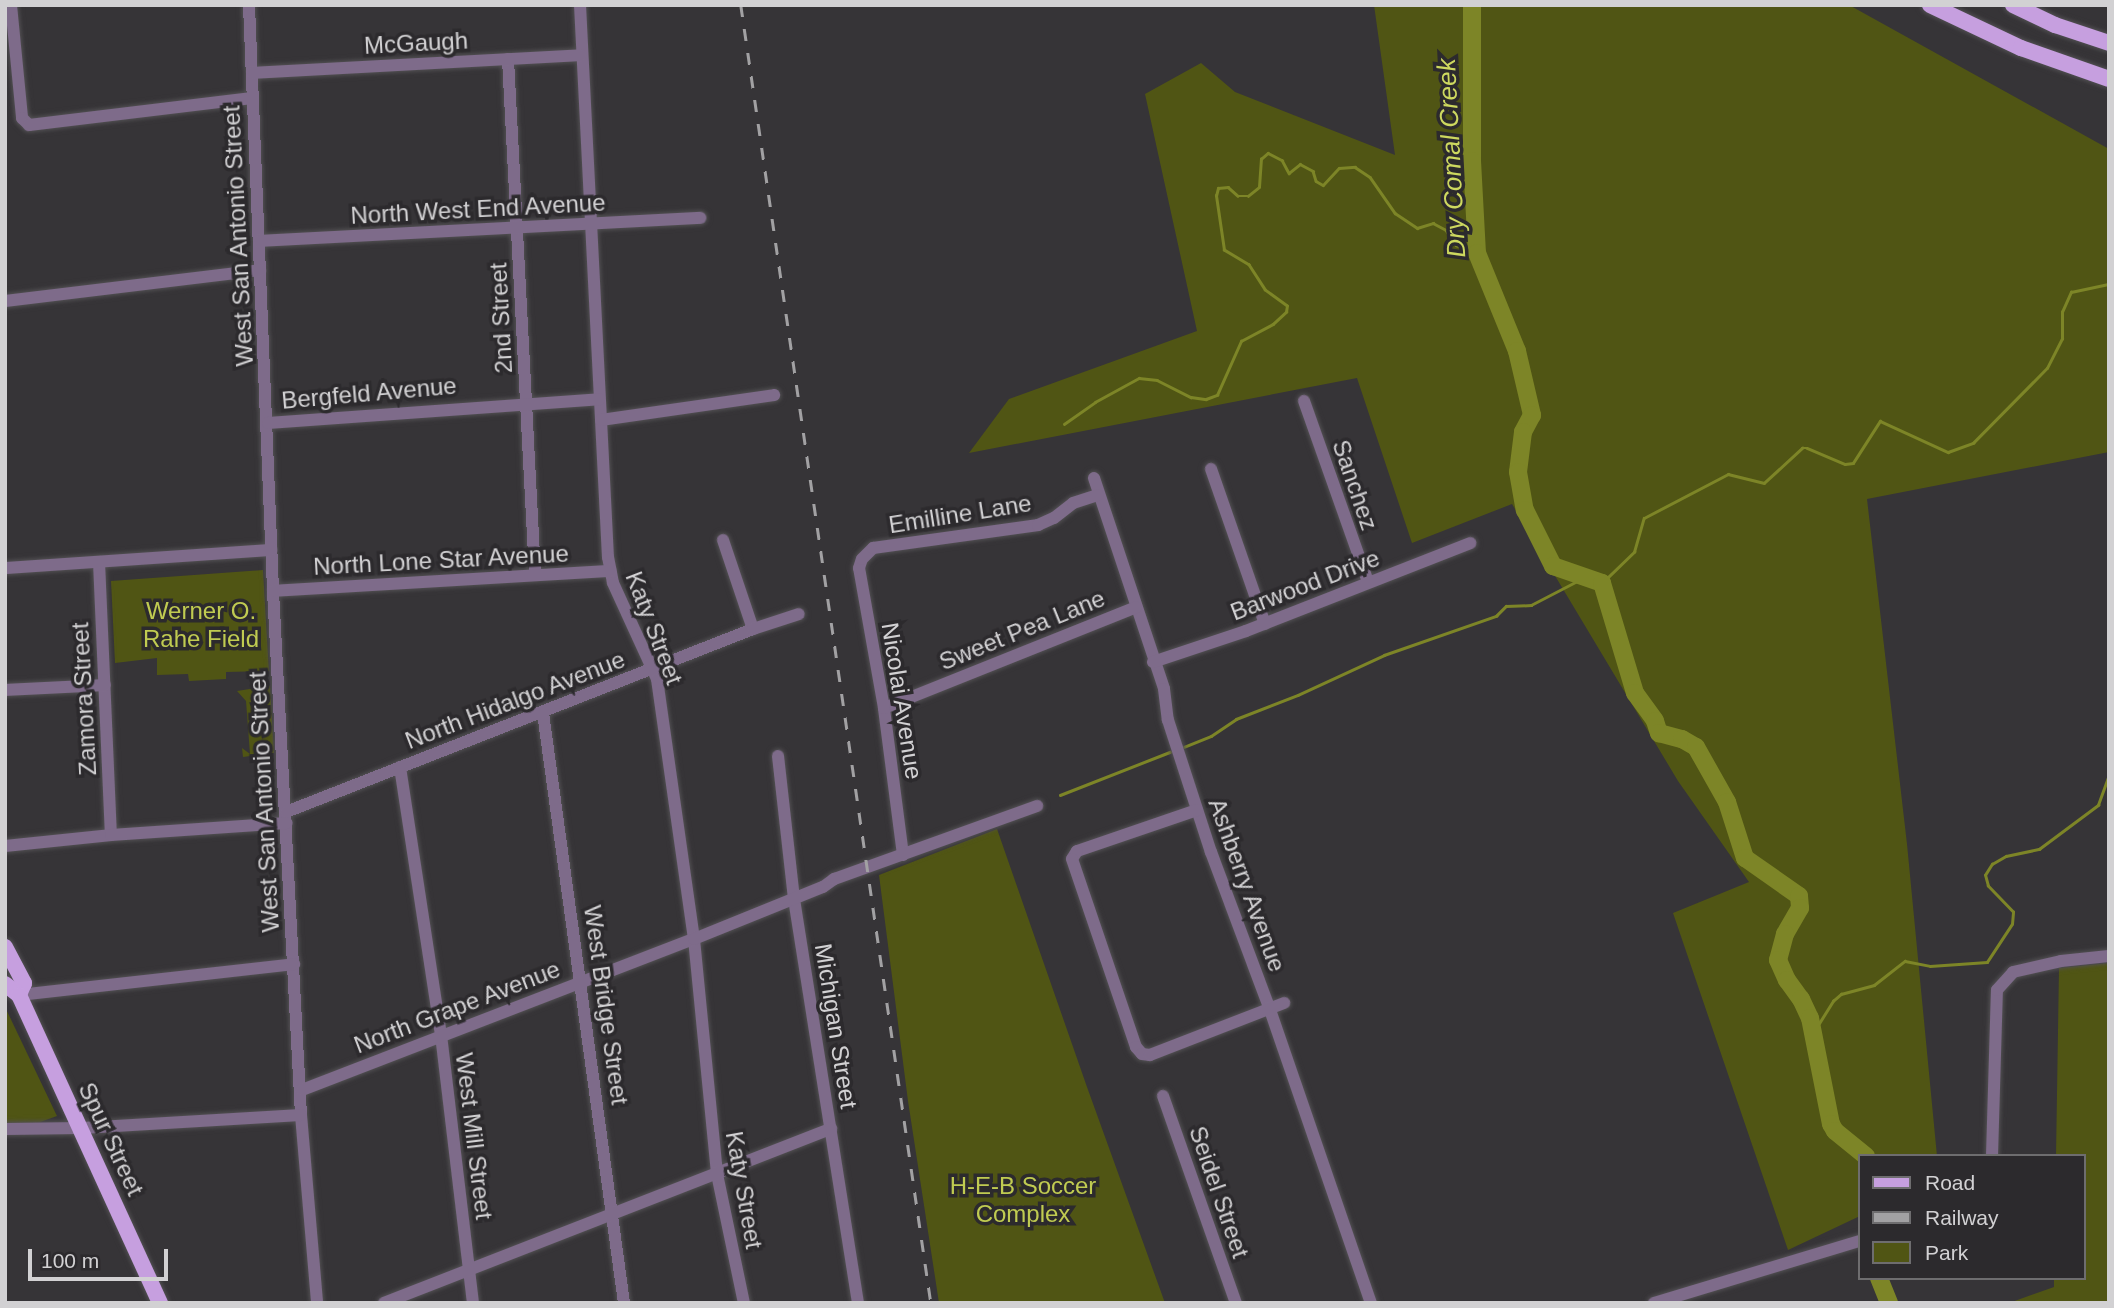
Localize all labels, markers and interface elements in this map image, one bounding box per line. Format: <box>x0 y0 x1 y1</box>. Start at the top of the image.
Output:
street label: McGaugh <box>363 26 469 60</box>
water label: Dry Comal Creek <box>1431 58 1473 258</box>
street label: West San Antonio Street <box>217 104 259 368</box>
street label: North West End Avenue <box>349 188 607 230</box>
street label: 2nd Street <box>484 262 518 374</box>
street label: Bergfeld Avenue <box>280 371 458 415</box>
street label: Sanchez <box>1326 436 1384 534</box>
street label: Emilline Lane <box>887 489 1033 539</box>
street label: North Lone Star Avenue <box>312 539 570 581</box>
street label: Barwood Drive <box>1226 543 1384 627</box>
street label: Katy Street <box>619 567 689 689</box>
street label: Sweet Pea Lane <box>935 584 1109 676</box>
park label: Werner O. Rahe Field <box>143 597 259 653</box>
street label: Nicolai Avenue <box>875 620 929 782</box>
street label: Zamora Street <box>66 622 102 776</box>
street label: North Hidalgo Avenue <box>400 645 630 755</box>
street label: West San Antonio Street <box>243 670 285 934</box>
street label: Ashberry Avenue <box>1202 794 1292 976</box>
street label: West Bridge Street <box>578 903 634 1107</box>
street label: Michigan Street <box>809 941 863 1111</box>
street label: North Grape Avenue <box>349 954 565 1060</box>
street label: West Mill Street <box>449 1051 499 1221</box>
street label: Spur Street <box>72 1078 150 1200</box>
street label: Seidel Street <box>1183 1122 1255 1262</box>
street label: Katy Street <box>720 1129 768 1251</box>
legend <box>1858 1154 2086 1280</box>
text: Road <box>1925 1171 1975 1194</box>
park label: H-E-B Soccer Complex <box>950 1172 1096 1228</box>
text: Railway <box>1925 1206 1999 1229</box>
scale bar <box>32 1234 172 1278</box>
text: Park <box>1925 1241 1968 1264</box>
text: 100 m <box>41 1249 99 1272</box>

